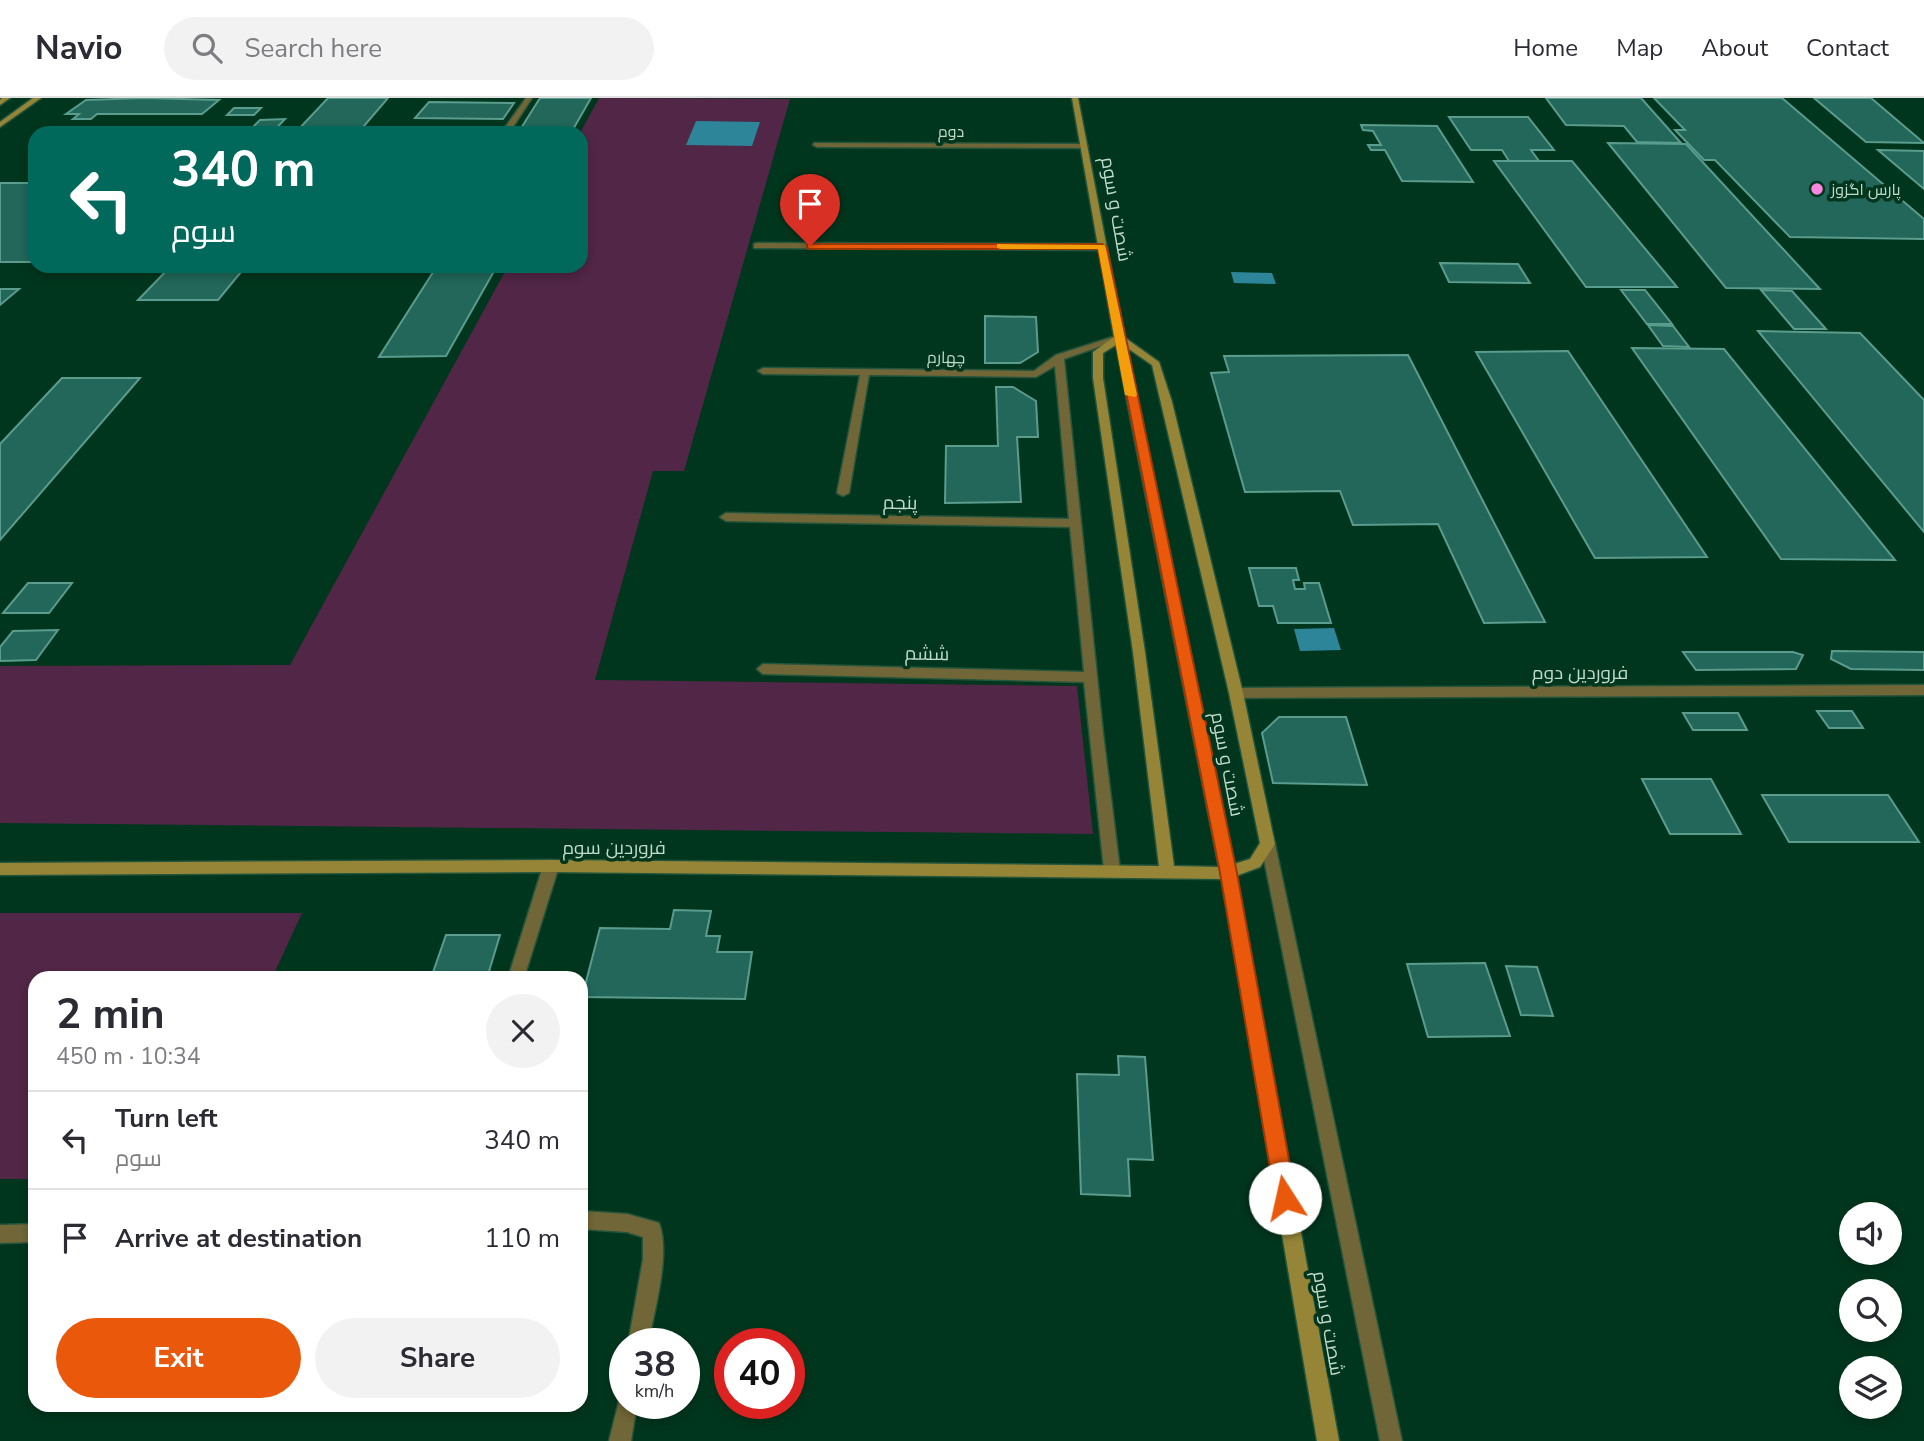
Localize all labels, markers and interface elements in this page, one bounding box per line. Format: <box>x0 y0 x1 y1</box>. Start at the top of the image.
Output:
search box <box>164 17 654 80</box>
text: Navio <box>35 26 122 71</box>
icon: search <box>188 29 226 67</box>
text: Search here <box>244 31 382 66</box>
text: Home <box>1513 32 1578 64</box>
text: Map <box>1616 32 1663 64</box>
text: About <box>1701 32 1768 64</box>
text: Contact <box>1806 32 1889 64</box>
street label: دوم <box>938 121 964 143</box>
text: 340 m <box>171 136 315 203</box>
icon: left <box>56 154 147 245</box>
street label: شصت و سوم <box>1094 155 1138 264</box>
pin <box>780 174 840 246</box>
place label: پارس اگزوز <box>1830 179 1901 201</box>
marker: پارس اگزوز <box>1809 181 1825 197</box>
icon: arrive <box>791 185 829 223</box>
text: سوم <box>171 210 236 253</box>
street label: چهارم <box>927 347 965 369</box>
street label: پنجم <box>882 490 918 516</box>
street label: ششم <box>904 641 949 667</box>
street label: فروردین دوم <box>1532 660 1628 686</box>
street label: شصت و سوم <box>1204 710 1250 819</box>
street label: فروردین سوم <box>562 835 666 861</box>
text: 2 min <box>56 986 165 1043</box>
button: close <box>486 994 560 1068</box>
text: 450 m · 10:34 <box>56 1041 201 1072</box>
text: Turn left <box>115 1101 218 1136</box>
icon: left <box>56 1121 94 1159</box>
text: 340 m <box>484 1123 560 1158</box>
text: سوم <box>115 1143 162 1174</box>
position arrow <box>1248 1161 1322 1235</box>
map controls <box>1839 1202 1902 1419</box>
button: sound <box>1839 1202 1902 1265</box>
icon: arrive <box>56 1219 94 1257</box>
text: Arrive at destination <box>115 1221 362 1256</box>
text: 110 m <box>484 1221 560 1256</box>
street label: شصت و سوم <box>1306 1269 1350 1378</box>
button: search <box>1839 1279 1902 1342</box>
button: Exit <box>56 1318 301 1398</box>
button: Share <box>315 1318 560 1398</box>
speed limit sign: 40 <box>714 1328 805 1419</box>
text: 38 <box>633 1341 676 1388</box>
button: layers <box>1839 1356 1902 1419</box>
text: km/h <box>635 1379 674 1403</box>

